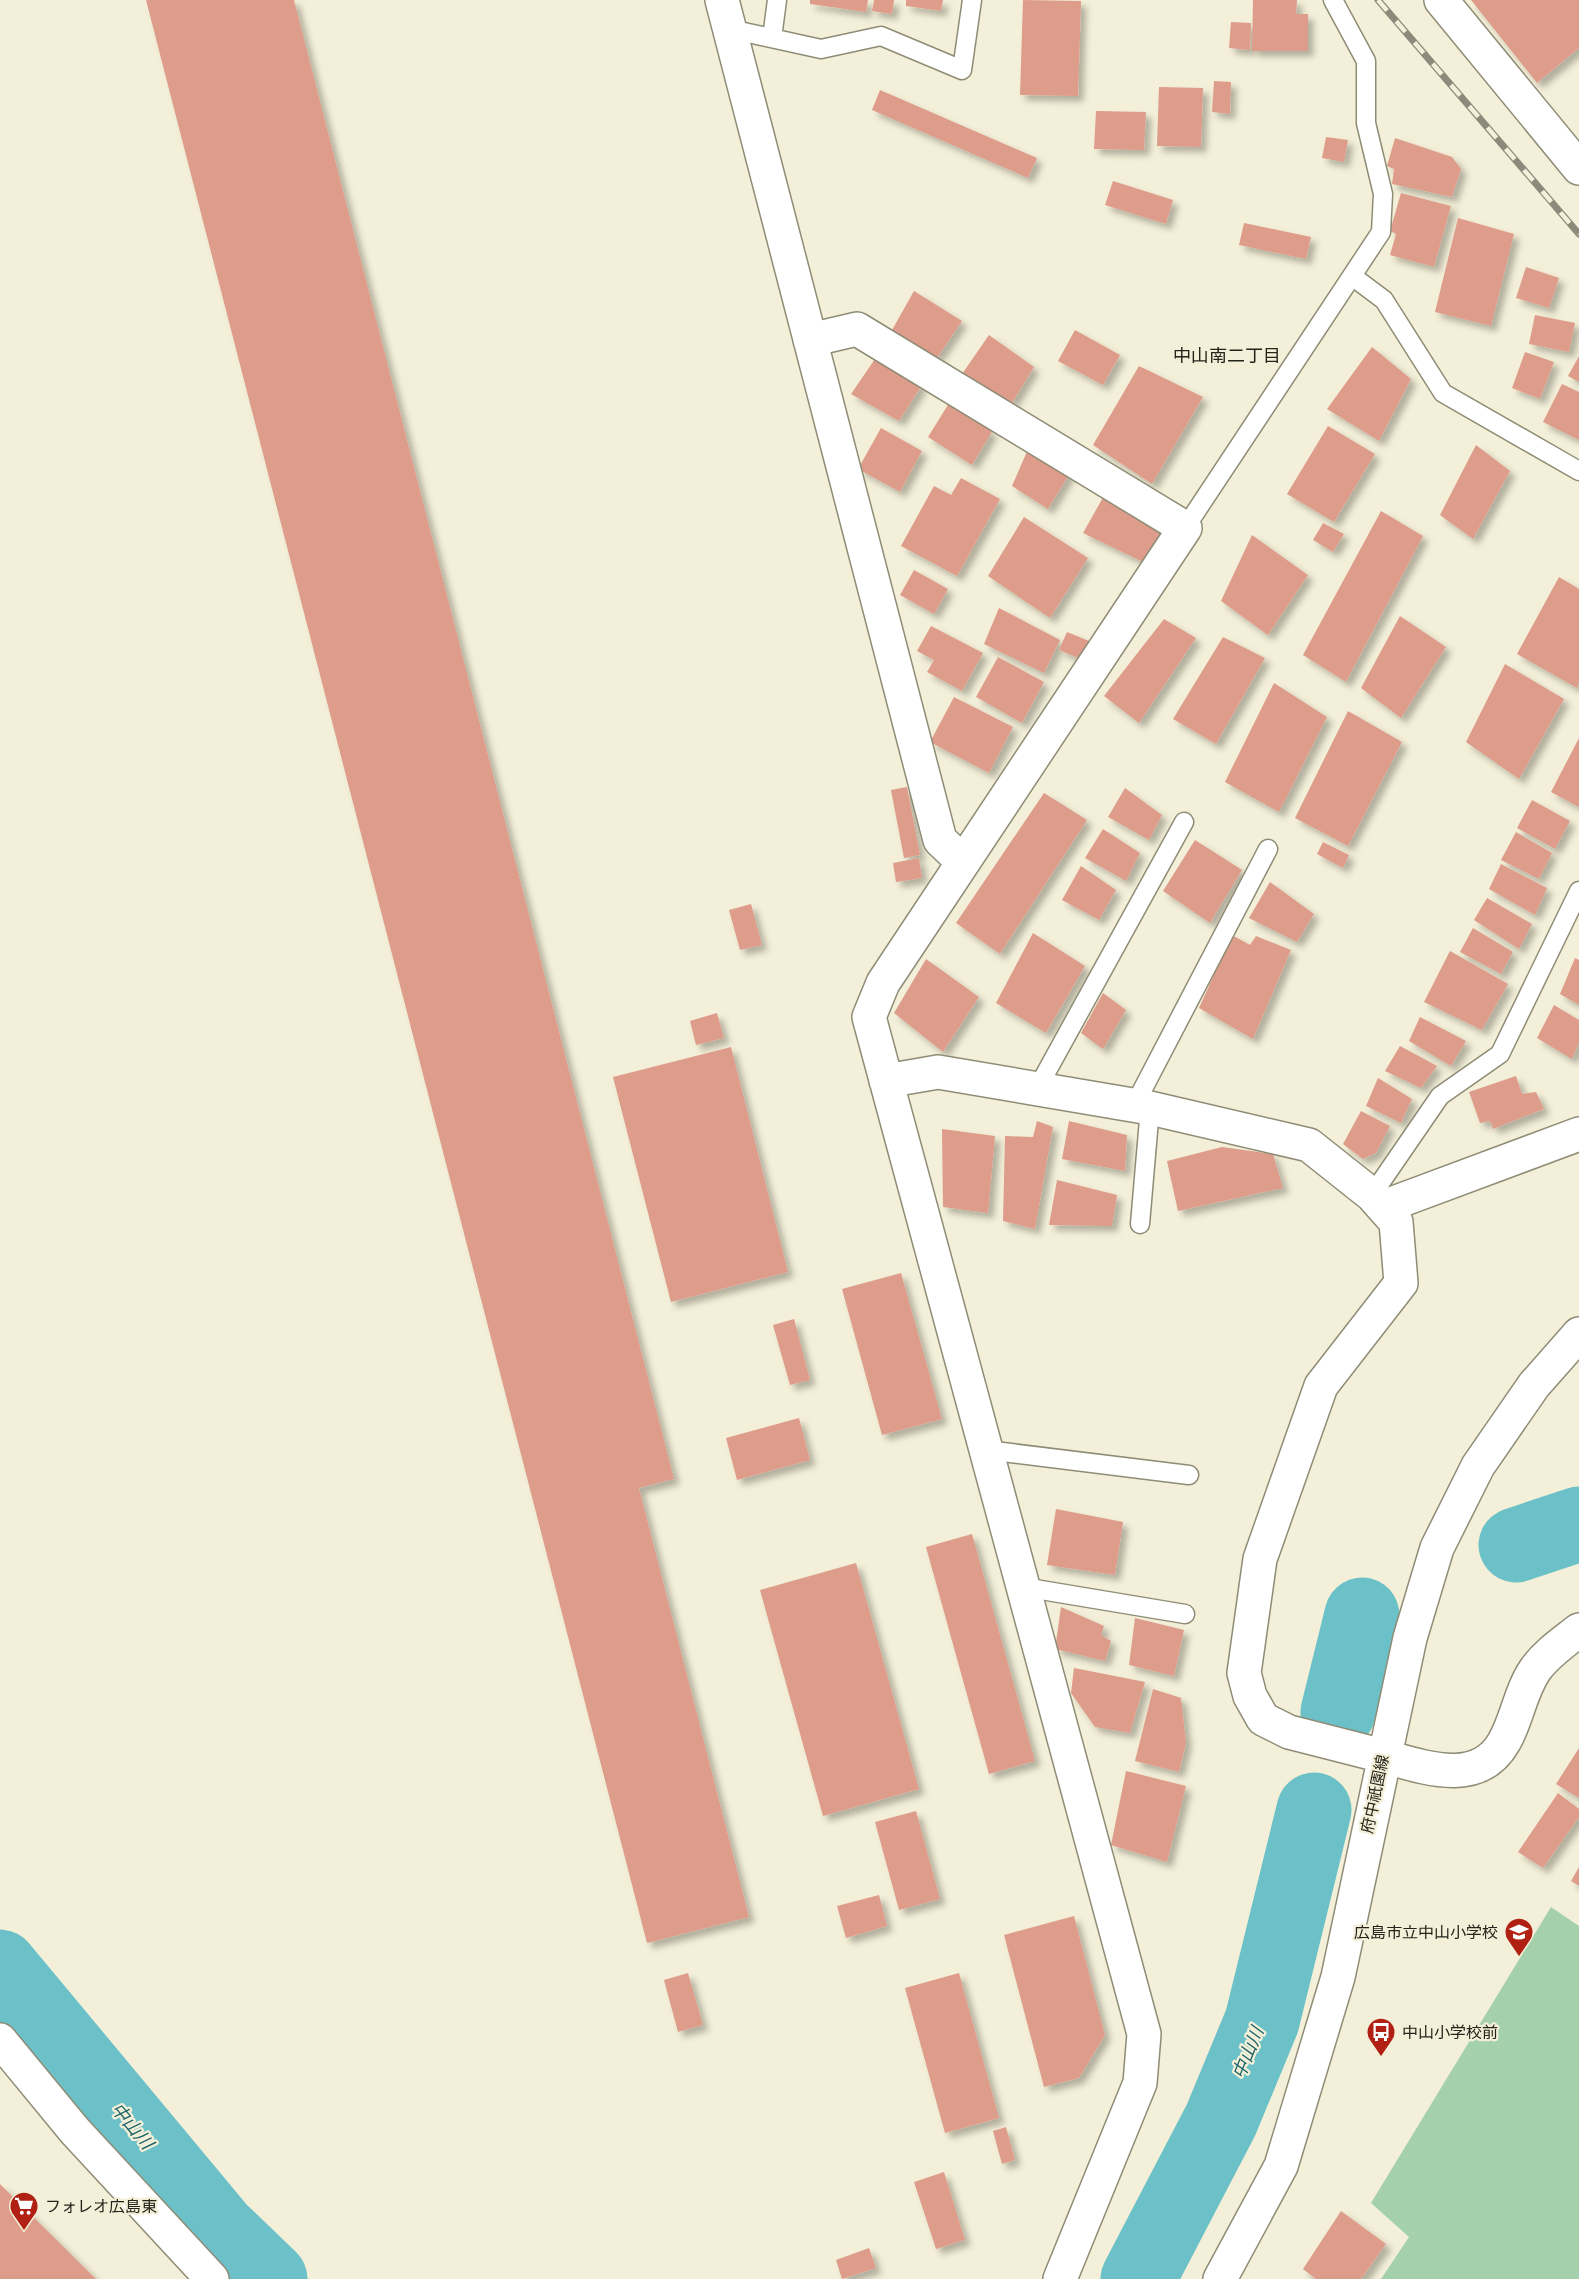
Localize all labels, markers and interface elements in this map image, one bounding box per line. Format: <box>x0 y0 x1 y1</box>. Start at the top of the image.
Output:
district label: 中山南二丁目 <box>1173 343 1281 369</box>
street label: 府中祇園線 <box>1355 1752 1395 1836</box>
school or university icon: 広島市立中山小学校 <box>1503 1916 1535 1958</box>
place label: 広島市立中山小学校 <box>1354 1921 1498 1944</box>
bus stop icon: 中山小学校前 <box>1365 2016 1397 2058</box>
water label: 中山川 <box>1226 2021 1271 2083</box>
place label: 中山小学校前 <box>1402 2021 1498 2044</box>
water label: 中山川 <box>105 2097 161 2157</box>
supermarket icon: フォレオ広島東 <box>8 2190 40 2232</box>
place label: フォレオ広島東 <box>45 2195 157 2218</box>

